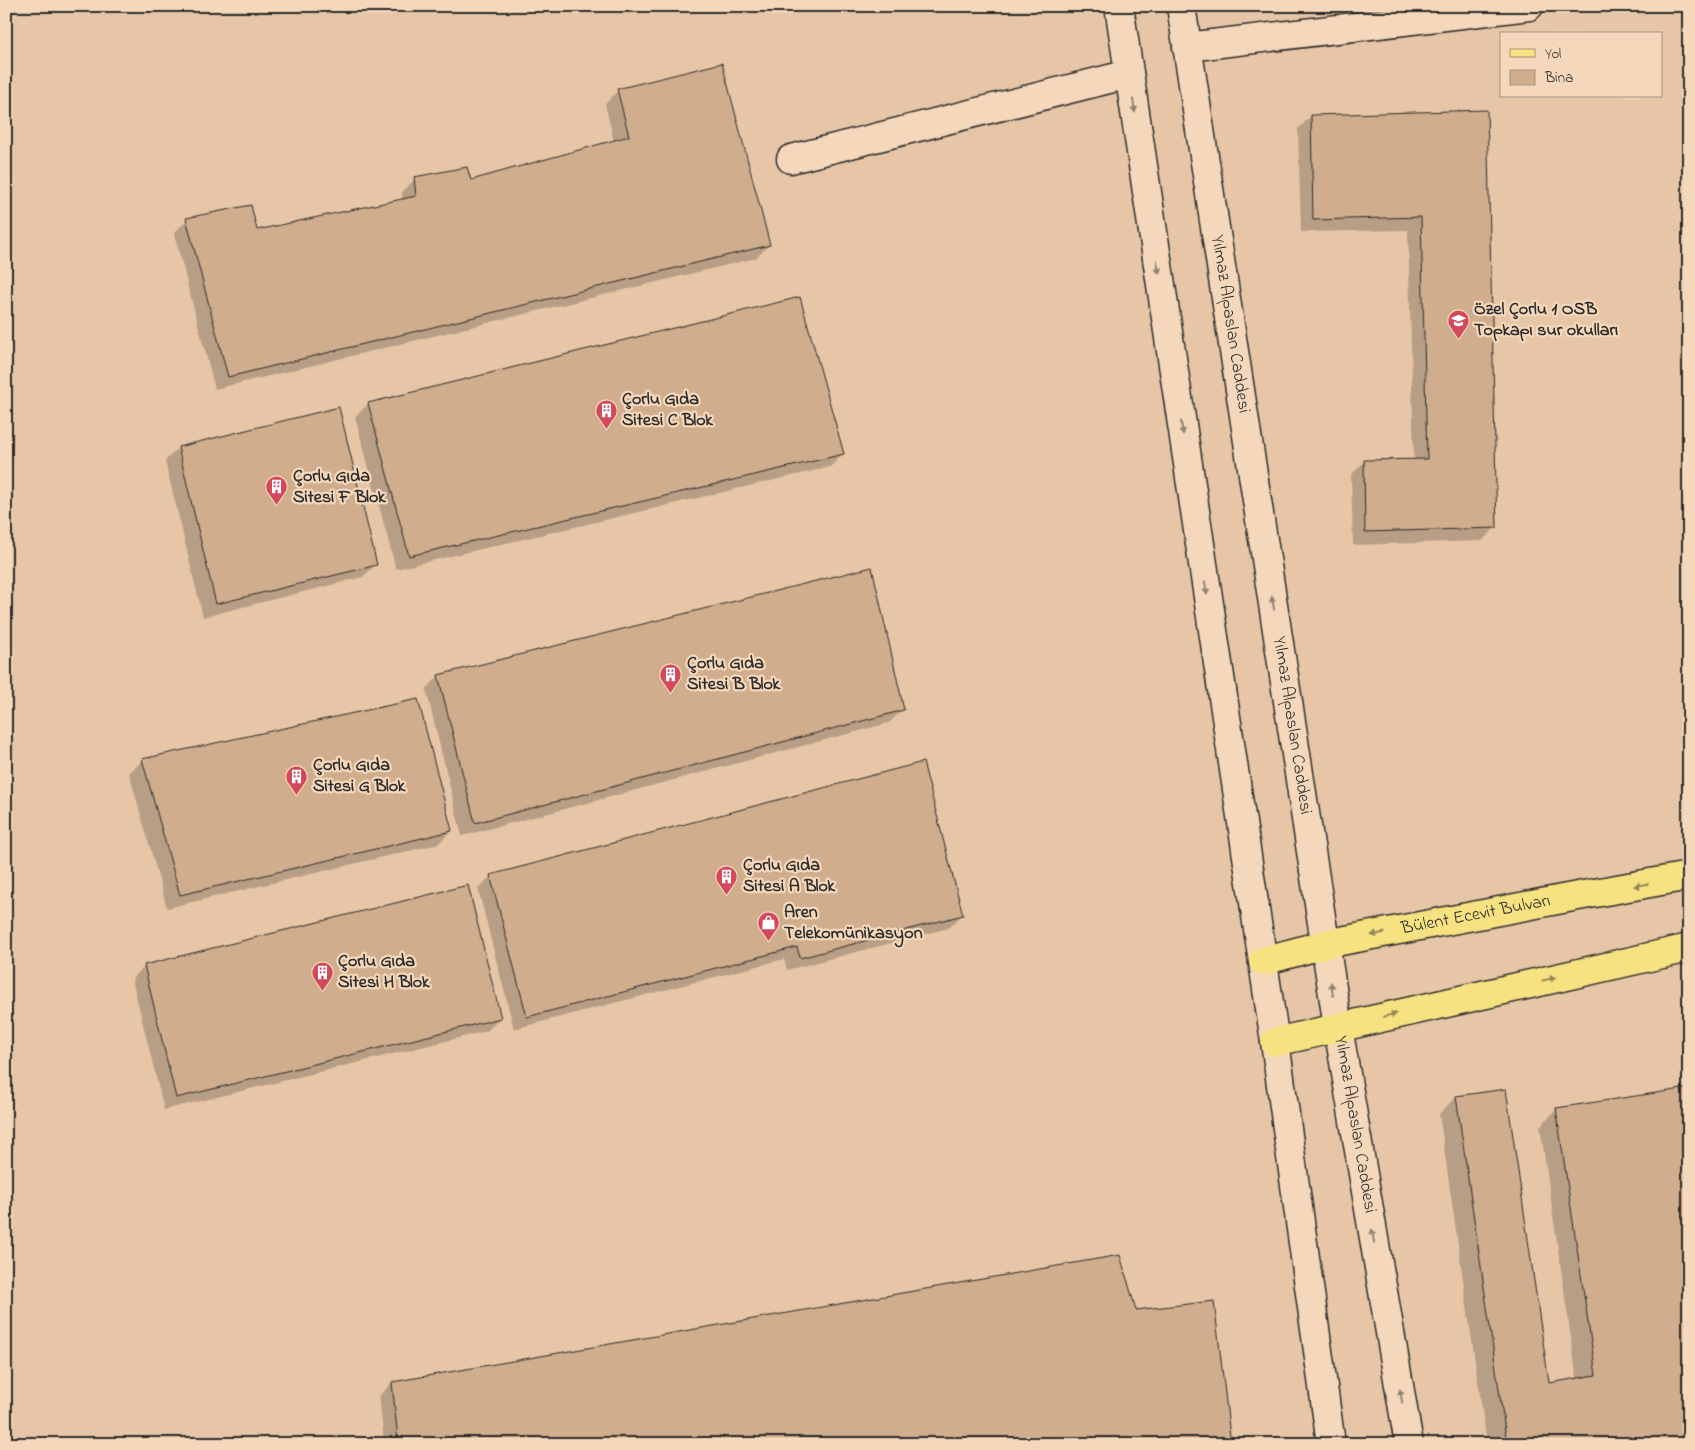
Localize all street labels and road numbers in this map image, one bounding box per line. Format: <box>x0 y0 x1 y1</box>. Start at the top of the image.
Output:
street label: Yılmaz Alpaslan Caddesi <box>1203 234 1256 415</box>
street label: Yılmaz Alpaslan Caddesi <box>1265 635 1318 816</box>
street label: Bülent Ecevit Bulvarı <box>1398 888 1553 942</box>
street label: Yılmaz Alpaslan Caddesi <box>1327 1034 1383 1215</box>

